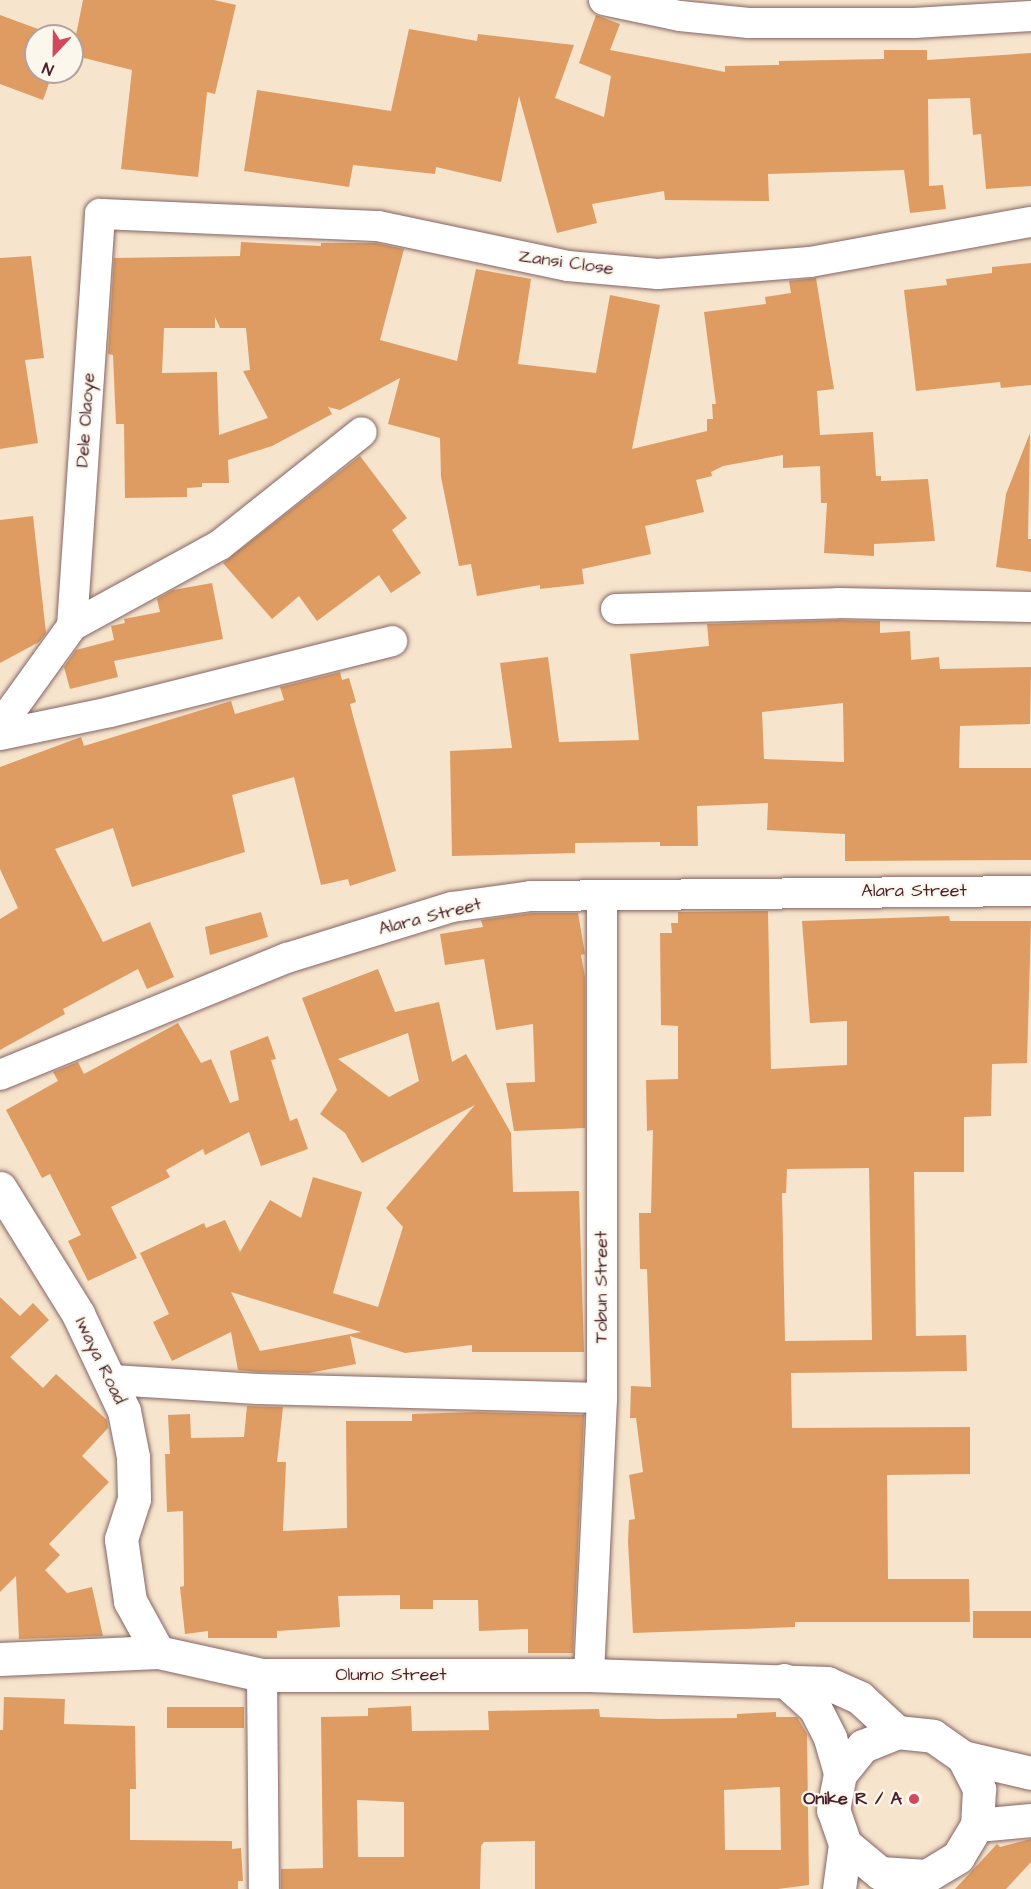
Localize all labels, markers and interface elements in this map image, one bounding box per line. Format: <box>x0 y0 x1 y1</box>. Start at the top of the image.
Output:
north arrow <box>24 24 84 84</box>
text: N <box>39 57 57 81</box>
street label: Zansi Close <box>517 246 615 280</box>
street label: Dele Olaoye <box>72 372 100 468</box>
street label: Alara Street <box>861 880 967 902</box>
street label: Alara Street <box>376 894 484 940</box>
street label: Tobun Street <box>591 1231 613 1343</box>
street label: Iwaya Road <box>70 1314 130 1408</box>
street label: Olumo Street <box>336 1664 446 1686</box>
place label: Onike R / A <box>803 1788 902 1810</box>
marker: Onike R / A <box>907 1792 921 1806</box>

